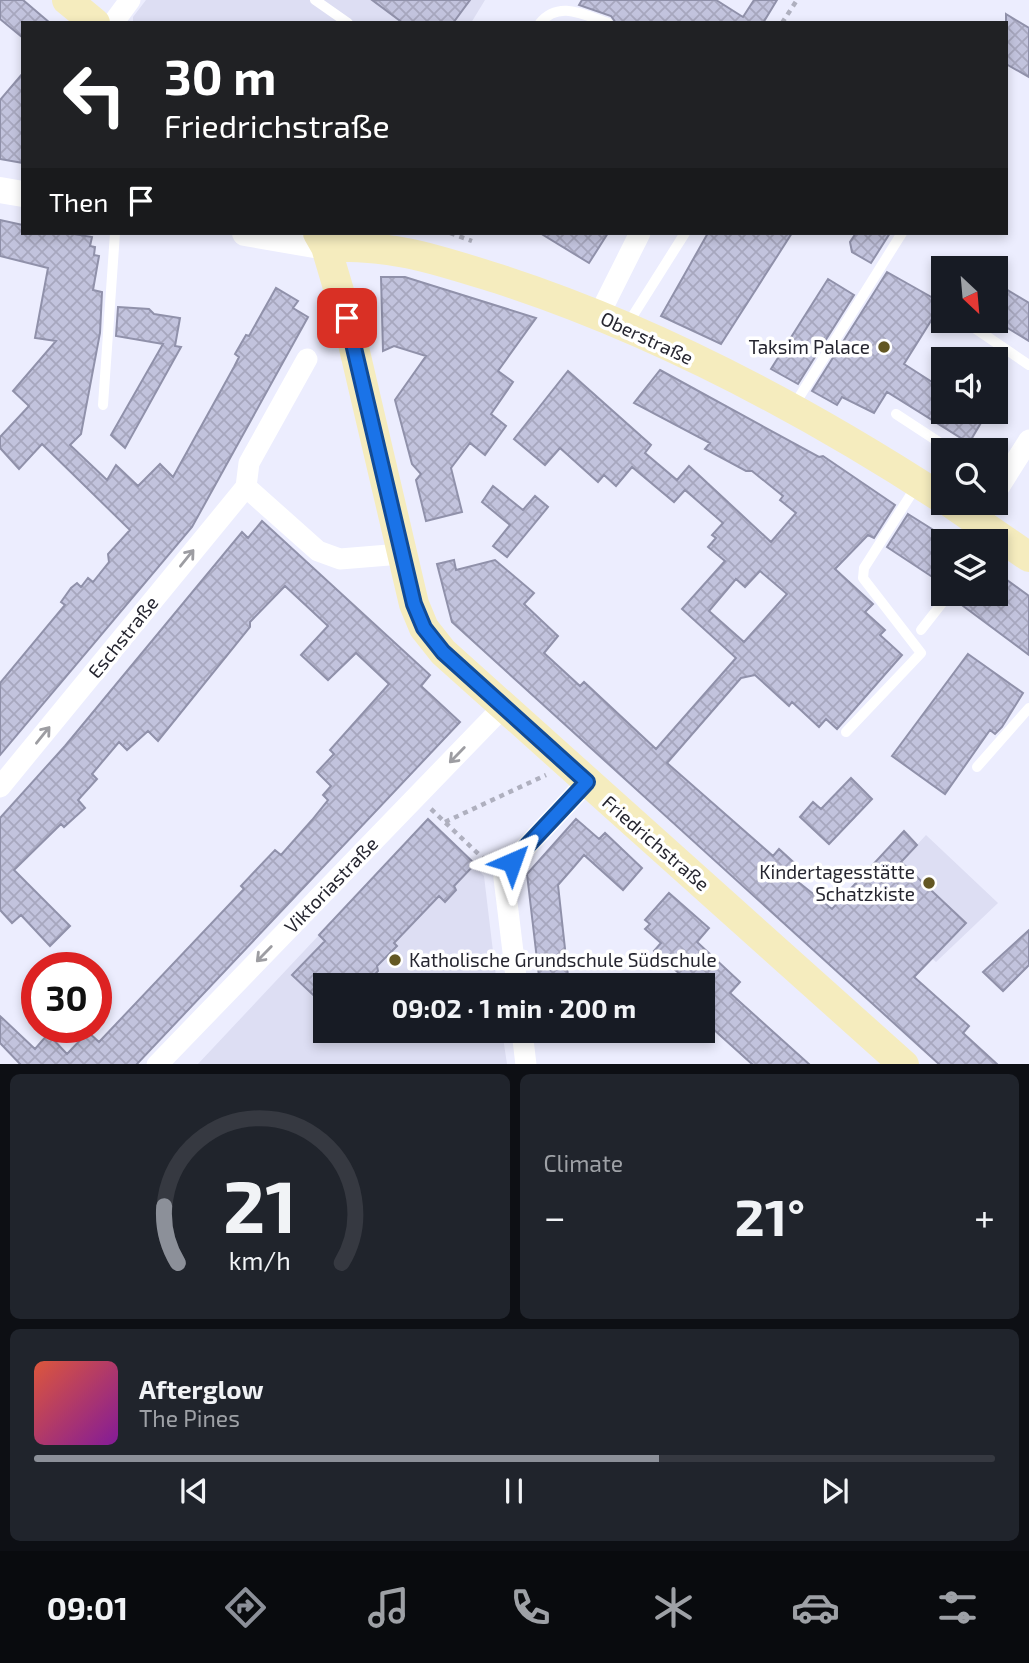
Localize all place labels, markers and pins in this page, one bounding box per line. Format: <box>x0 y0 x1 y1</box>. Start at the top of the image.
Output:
pin <box>317 288 377 348</box>
place label: Taksim Palace <box>748 335 870 358</box>
marker: Taksim Palace <box>876 339 892 355</box>
place label: Kindertagesstätte Schatzkiste <box>759 860 915 905</box>
marker: Kindertagesstätte Schatzkiste <box>921 875 937 891</box>
place label: Katholische Grundschule Südschule <box>409 948 717 971</box>
marker: Katholische Grundschule Südschule <box>387 952 403 968</box>

